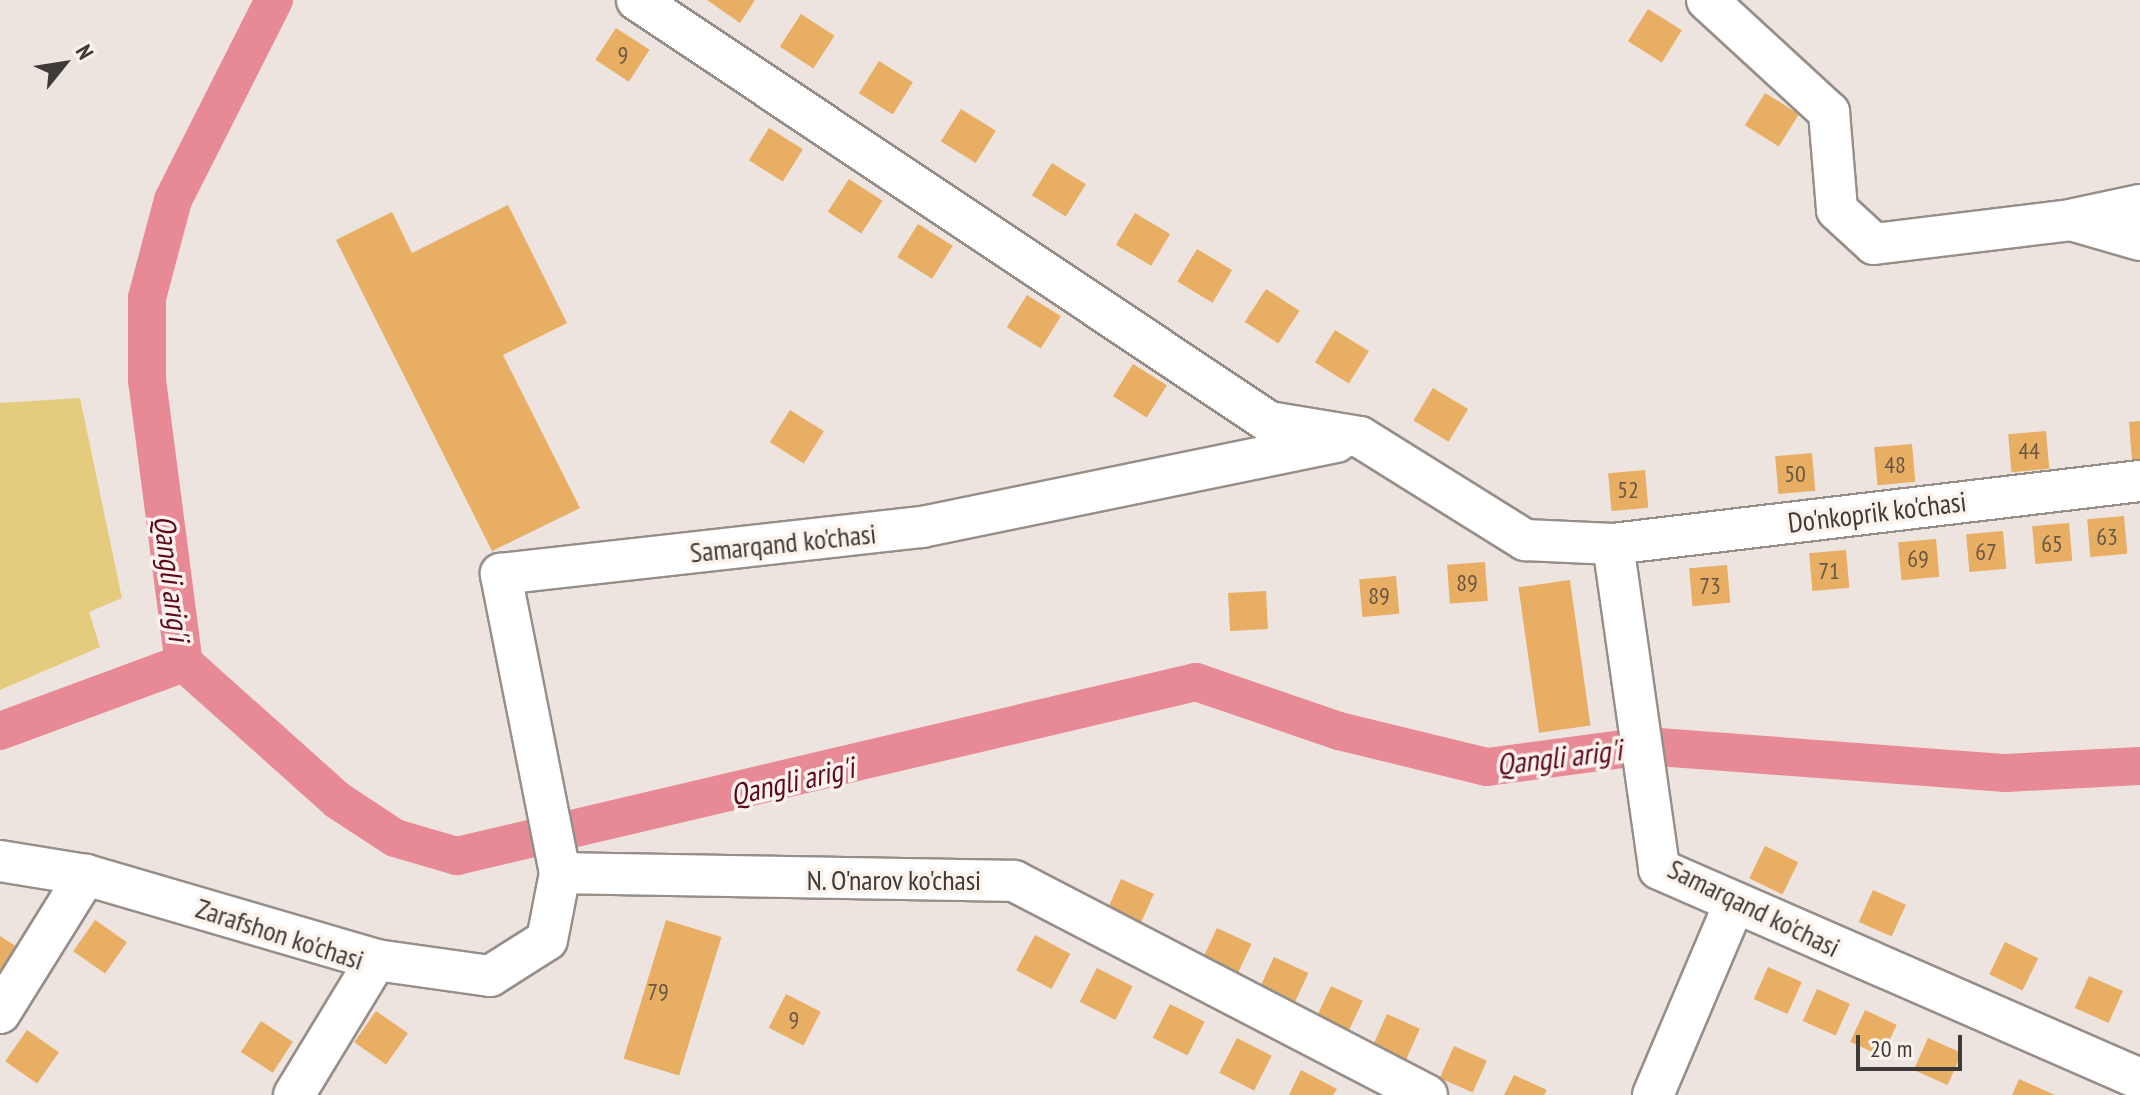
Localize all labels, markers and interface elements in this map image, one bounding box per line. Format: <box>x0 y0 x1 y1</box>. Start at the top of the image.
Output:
north arrow <box>24 24 104 104</box>
text: N <box>70 40 100 64</box>
house number: 9 <box>618 41 628 69</box>
house number: 44 <box>2018 437 2040 465</box>
house number: 48 <box>1884 451 1906 479</box>
house number: 50 <box>1784 460 1806 488</box>
house number: 52 <box>1617 476 1639 504</box>
street label: Do'nkoprik ko'chasi <box>1786 484 1968 540</box>
water label: Qangli arig'i <box>146 513 198 643</box>
street label: Samarqand ko'chasi <box>688 517 878 569</box>
house number: 63 <box>2096 523 2118 551</box>
house number: 65 <box>2041 530 2063 558</box>
house number: 67 <box>1975 538 1997 566</box>
house number: 69 <box>1907 545 1929 573</box>
house number: 71 <box>1818 557 1840 585</box>
house number: 89 <box>1456 569 1478 597</box>
house number: 73 <box>1699 572 1721 600</box>
house number: 89 <box>1368 582 1390 610</box>
water label: Qangli arig'i <box>1494 731 1624 783</box>
water label: Qangli arig'i <box>727 749 857 813</box>
street label: Samarqand ko'chasi <box>1663 852 1845 964</box>
street label: N. O'narov ko'chasi <box>805 863 983 897</box>
street label: Zarafshon ko'chasi <box>192 891 368 977</box>
house number: 79 <box>647 978 669 1006</box>
house number: 9 <box>789 1006 799 1034</box>
scale bar <box>1860 1019 1966 1069</box>
text: 20 m <box>1870 1033 1912 1064</box>

